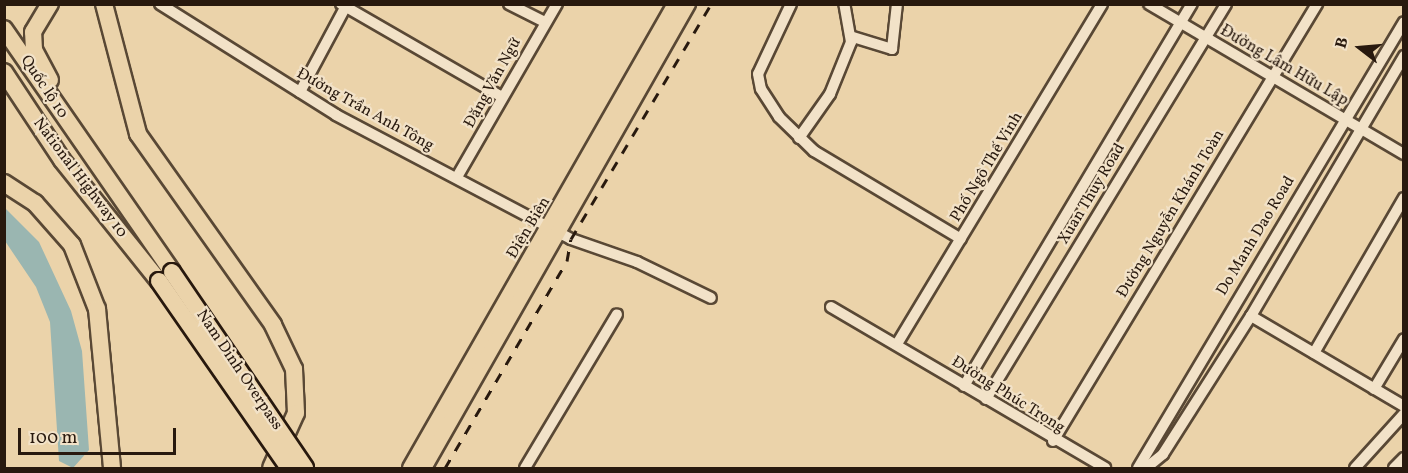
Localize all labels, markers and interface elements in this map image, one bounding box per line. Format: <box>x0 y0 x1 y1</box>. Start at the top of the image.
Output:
north arrow <box>1330 18 1390 78</box>
street label: Đường Lâm Hữu Lập <box>1216 21 1352 111</box>
street label: Đặng Văn Ngữ <box>460 34 526 132</box>
text: B <box>1331 35 1355 51</box>
street label: Quốc lộ 10 <box>16 52 72 122</box>
street label: Đường Trần Anh Tông <box>293 64 437 156</box>
street label: Phố Ngô Thế Vinh <box>946 108 1028 226</box>
street label: National Highway 10 <box>29 114 131 242</box>
street label: Đường Nguyễn Khánh Toàn <box>1113 126 1229 302</box>
street label: Xuan Thuy Road <box>1054 140 1130 248</box>
street label: Do Manh Dao Road <box>1213 173 1299 299</box>
street label: Điện Biên <box>503 194 555 262</box>
street label: Nam Dinh Overpass <box>192 306 286 434</box>
street label: Đường Phúc Trọng <box>947 352 1069 438</box>
scale bar <box>21 416 178 454</box>
text: 100 m <box>29 426 78 451</box>

